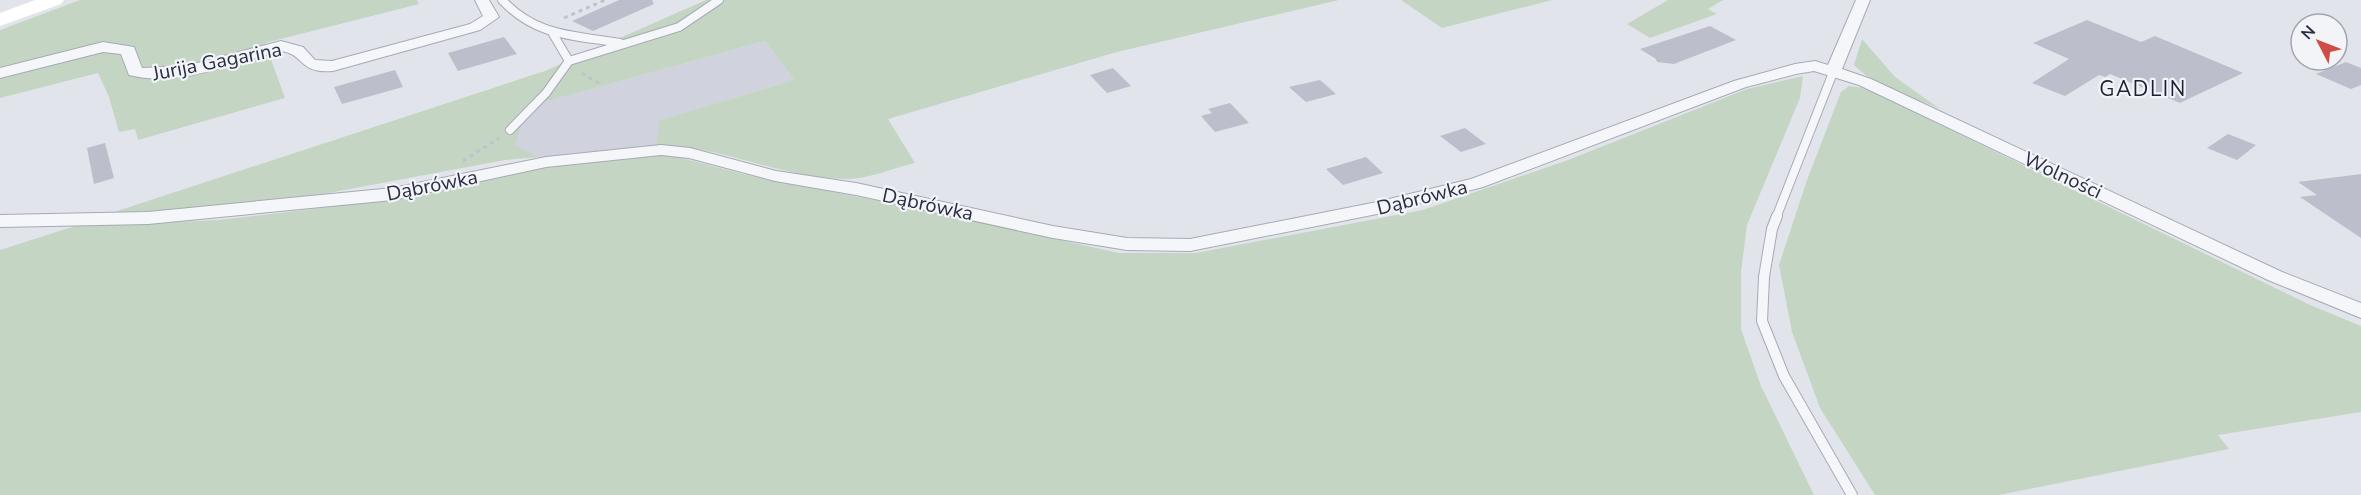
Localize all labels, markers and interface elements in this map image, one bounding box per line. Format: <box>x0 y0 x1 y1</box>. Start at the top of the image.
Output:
north arrow <box>2289 12 2349 72</box>
text: N <box>2296 21 2321 44</box>
street label: Jurija Gagarina <box>149 36 284 87</box>
district label: GADLIN <box>2099 75 2187 103</box>
street label: Wolności <box>2019 145 2107 205</box>
street label: Dąbrówka <box>384 163 480 208</box>
street label: Dąbrówka <box>1374 173 1470 222</box>
street label: Dąbrówka <box>880 182 976 227</box>

